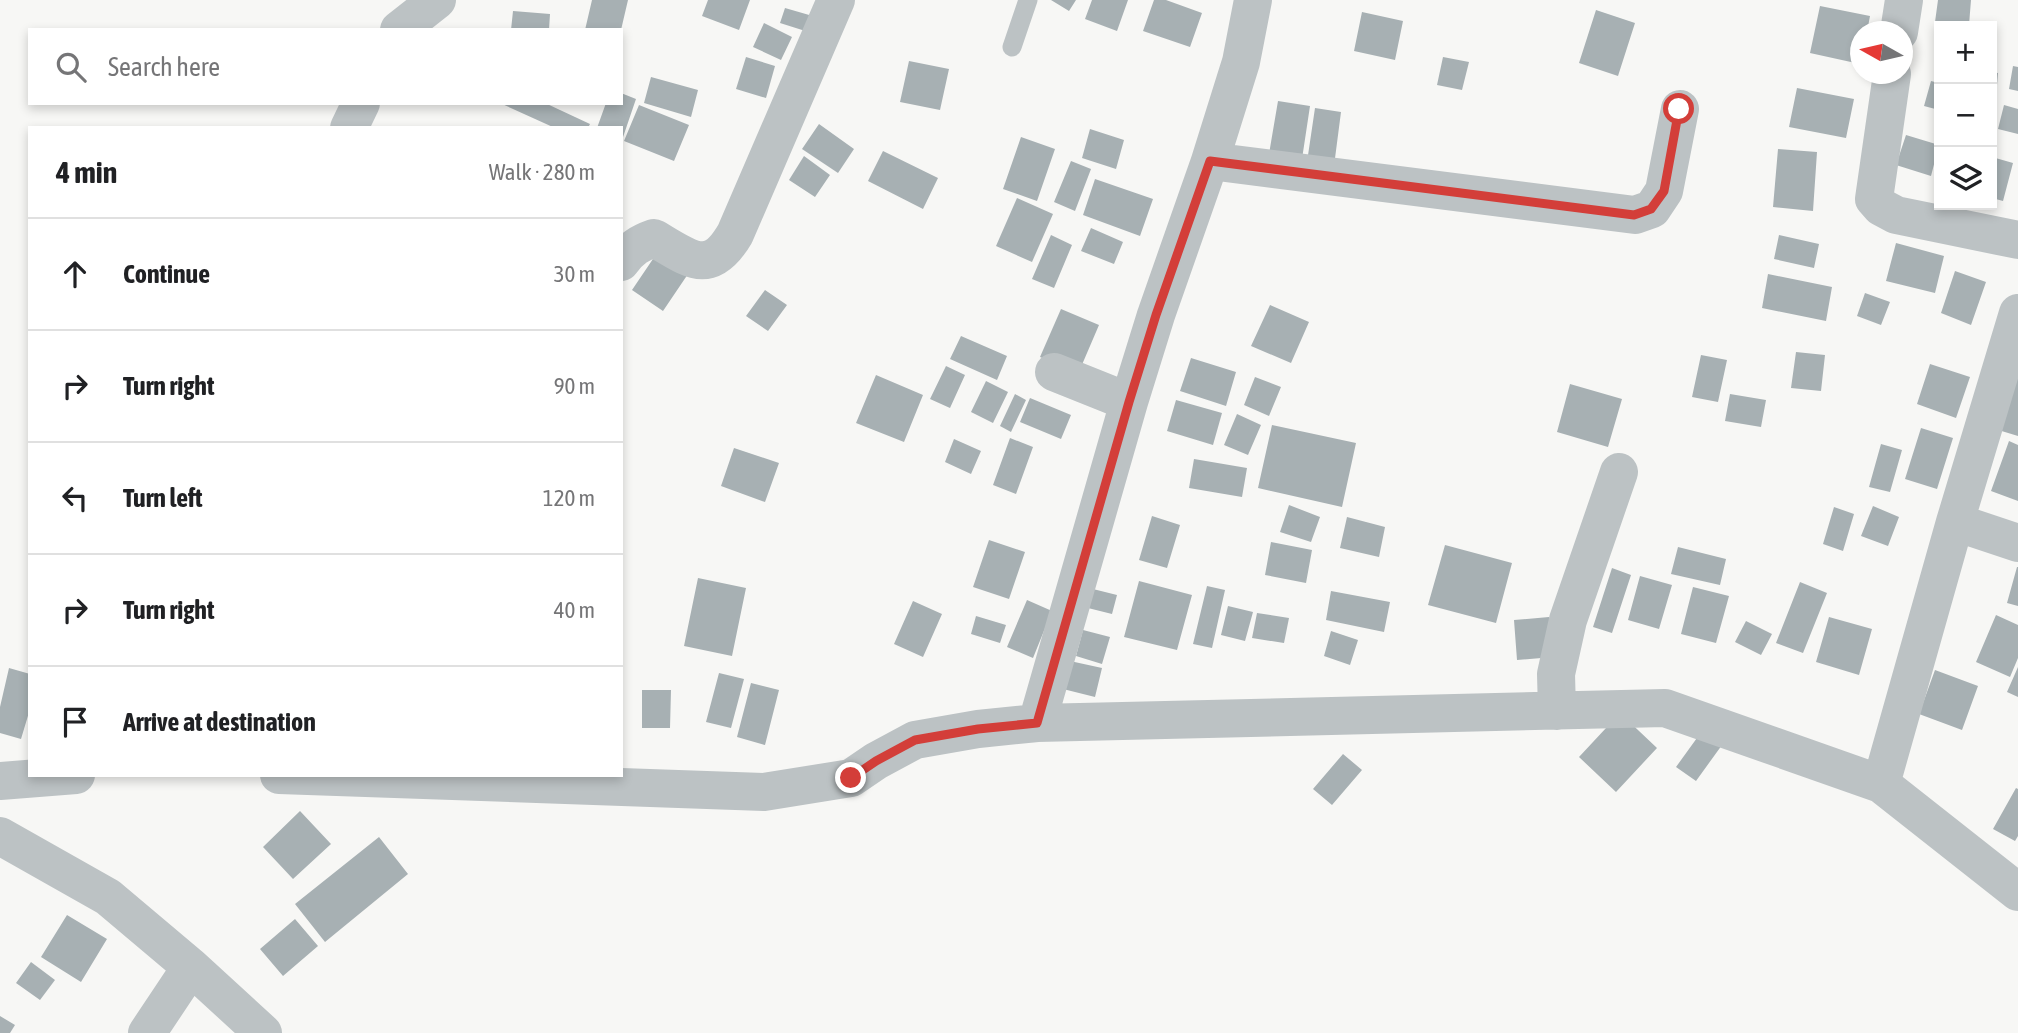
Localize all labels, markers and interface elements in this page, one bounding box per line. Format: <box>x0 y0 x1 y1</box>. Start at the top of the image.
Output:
north arrow <box>1850 21 1913 84</box>
map controls <box>1934 21 1997 210</box>
button: + <box>1934 21 1997 84</box>
search box <box>28 28 623 105</box>
icon: search <box>52 48 90 86</box>
text: Search here <box>108 52 220 82</box>
button: − <box>1934 84 1997 147</box>
route start <box>1663 93 1694 124</box>
button: layers <box>1934 147 1997 210</box>
text: 4 min <box>56 155 117 189</box>
text: Walk · 280 m <box>489 159 595 185</box>
icon: ahead <box>56 255 94 293</box>
text: Continue <box>123 259 210 289</box>
text: 30 m <box>554 261 595 287</box>
icon: right <box>56 367 94 405</box>
text: Turn right <box>123 371 214 401</box>
text: 90 m <box>554 373 595 399</box>
icon: left <box>56 479 94 517</box>
text: Turn left <box>123 483 203 513</box>
text: 120 m <box>543 485 595 511</box>
icon: right <box>56 591 94 629</box>
text: Turn right <box>123 595 214 625</box>
text: 40 m <box>554 597 595 623</box>
icon: arrive <box>56 703 94 741</box>
text: Arrive at destination <box>123 707 316 737</box>
route end <box>835 762 866 793</box>

